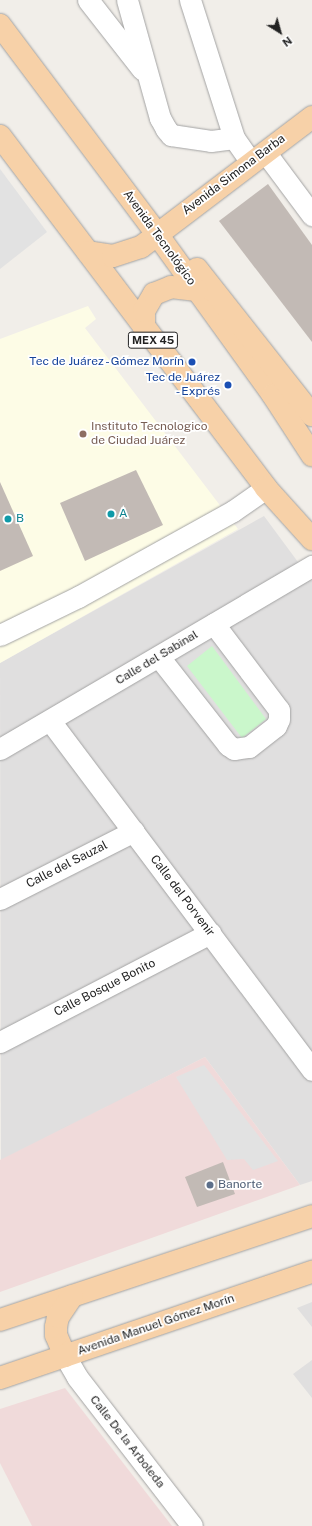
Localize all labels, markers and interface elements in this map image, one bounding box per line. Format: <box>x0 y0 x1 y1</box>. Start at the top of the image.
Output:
north arrow <box>260 12 300 52</box>
text: N <box>280 34 294 49</box>
street label: Avenida Simona Barba <box>180 132 288 218</box>
street label: Avenida Tecnológico <box>120 188 198 288</box>
road number: MEX 45 <box>127 331 179 349</box>
place label: Tec de Juárez - Gómez Morín <box>26 355 184 369</box>
marker: Tec de Juárez - Gómez Morín <box>187 357 197 367</box>
place label: Tec de Juárez - Exprés <box>145 371 220 399</box>
marker: Tec de Juárez - Exprés <box>223 380 233 390</box>
place label: Instituto Tecnologico de Ciudad Juárez <box>91 420 208 448</box>
marker: Instituto Tecnologico de Ciudad Juárez <box>78 429 88 439</box>
place label: A <box>119 507 128 521</box>
marker: A <box>106 509 116 519</box>
place label: B <box>16 512 24 526</box>
marker: B <box>3 514 13 524</box>
street label: Calle del Sabinal <box>113 628 201 688</box>
street label: Calle del Sauzal <box>24 838 110 892</box>
street label: Calle del Porvenir <box>147 852 217 940</box>
street label: Calle Bosque Bonito <box>52 956 158 1020</box>
place label: Banorte <box>218 1178 262 1192</box>
marker: Banorte <box>205 1180 215 1190</box>
street label: Avenida Manuel Gómez Morín <box>76 1291 236 1359</box>
street label: Calle De la Arboleda <box>86 1393 168 1491</box>

